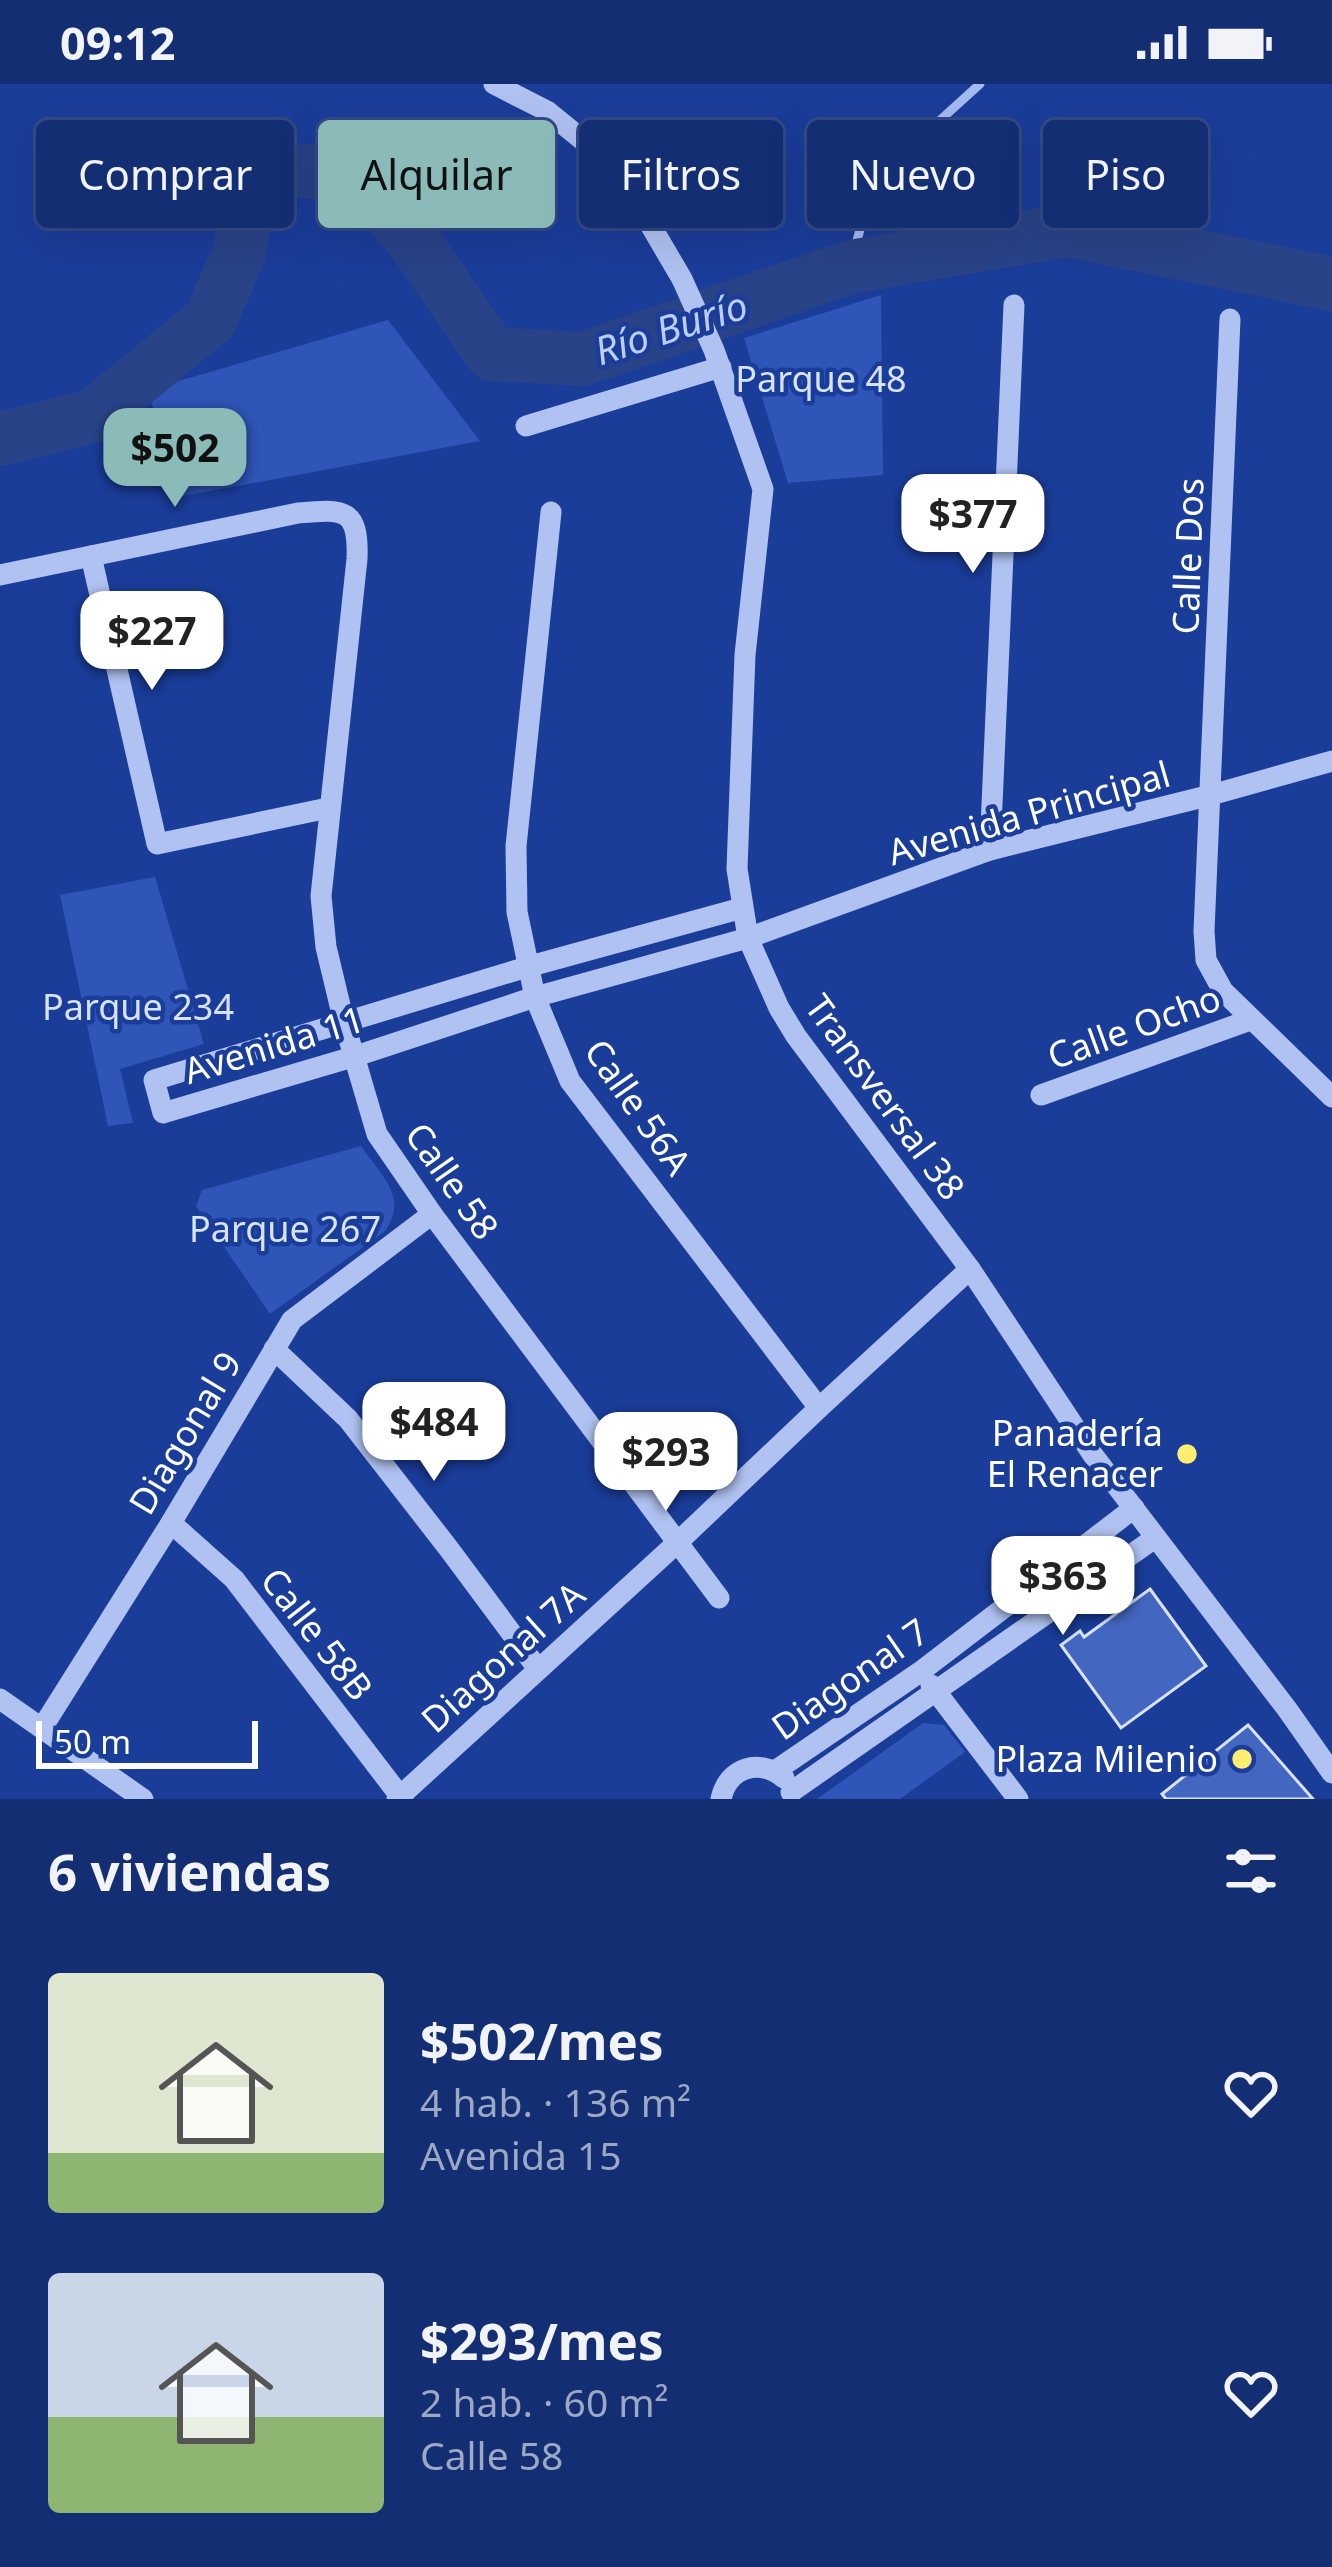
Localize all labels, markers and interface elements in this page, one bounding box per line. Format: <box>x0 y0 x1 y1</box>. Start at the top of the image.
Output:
text: 09:12 <box>60 12 176 73</box>
chip: Comprar <box>36 120 294 228</box>
chip: Alquilar <box>318 120 555 228</box>
chip: Filtros <box>579 120 783 228</box>
chip: Nuevo <box>807 120 1019 228</box>
chip: Piso <box>1043 120 1208 228</box>
water label: Río Burío <box>587 277 754 376</box>
park label: Parque 48 <box>735 354 907 403</box>
pin: $502 <box>104 408 246 510</box>
text: $502 <box>130 420 220 473</box>
pin: $377 <box>902 474 1044 576</box>
street label: Calle Dos <box>1160 477 1215 635</box>
text: $377 <box>928 486 1018 539</box>
pin: $227 <box>81 591 223 693</box>
text: $227 <box>107 603 197 656</box>
street label: Avenida Principal <box>882 749 1176 876</box>
street label: Calle Ocho <box>1041 973 1227 1080</box>
park label: Parque 234 <box>42 982 234 1031</box>
street label: Transversal 38 <box>794 984 977 1209</box>
street label: Avenida 11 <box>178 994 370 1095</box>
street label: Calle 56A <box>574 1029 703 1184</box>
street label: Calle 58 <box>394 1112 510 1249</box>
park label: Parque 267 <box>189 1204 381 1253</box>
street label: Diagonal 9 <box>117 1342 252 1523</box>
pin: $484 <box>363 1382 505 1484</box>
text: $484 <box>389 1394 479 1447</box>
place label: Panadería El Renacer <box>987 1408 1163 1498</box>
pin: $293 <box>595 1412 737 1514</box>
text: $293 <box>621 1424 711 1477</box>
marker: Panadería El Renacer <box>1174 1441 1200 1467</box>
pin: $363 <box>992 1536 1134 1638</box>
text: $363 <box>1018 1548 1108 1601</box>
street label: Calle 58B <box>250 1557 385 1710</box>
street label: Diagonal 7A <box>410 1570 595 1743</box>
street label: Diagonal 7 <box>761 1607 938 1751</box>
scale bar <box>36 1715 258 1768</box>
text: 50 m <box>54 1719 131 1764</box>
place label: Plaza Milenio <box>995 1734 1218 1783</box>
marker: Plaza Milenio <box>1229 1746 1255 1772</box>
text: 6 viviendas <box>48 1836 331 1906</box>
icon: filters <box>1218 1838 1284 1904</box>
text: $502/mes <box>420 2005 664 2075</box>
icon: home <box>144 2021 288 2165</box>
icon: heart <box>1218 2060 1284 2126</box>
text: 4 hab. · 136 m² <box>420 2075 691 2128</box>
text: Avenida 15 <box>420 2128 622 2181</box>
text: $293/mes <box>420 2305 664 2375</box>
icon: home <box>144 2321 288 2465</box>
icon: heart <box>1218 2360 1284 2426</box>
text: 2 hab. · 60 m² <box>420 2375 668 2428</box>
text: Calle 58 <box>420 2428 563 2481</box>

